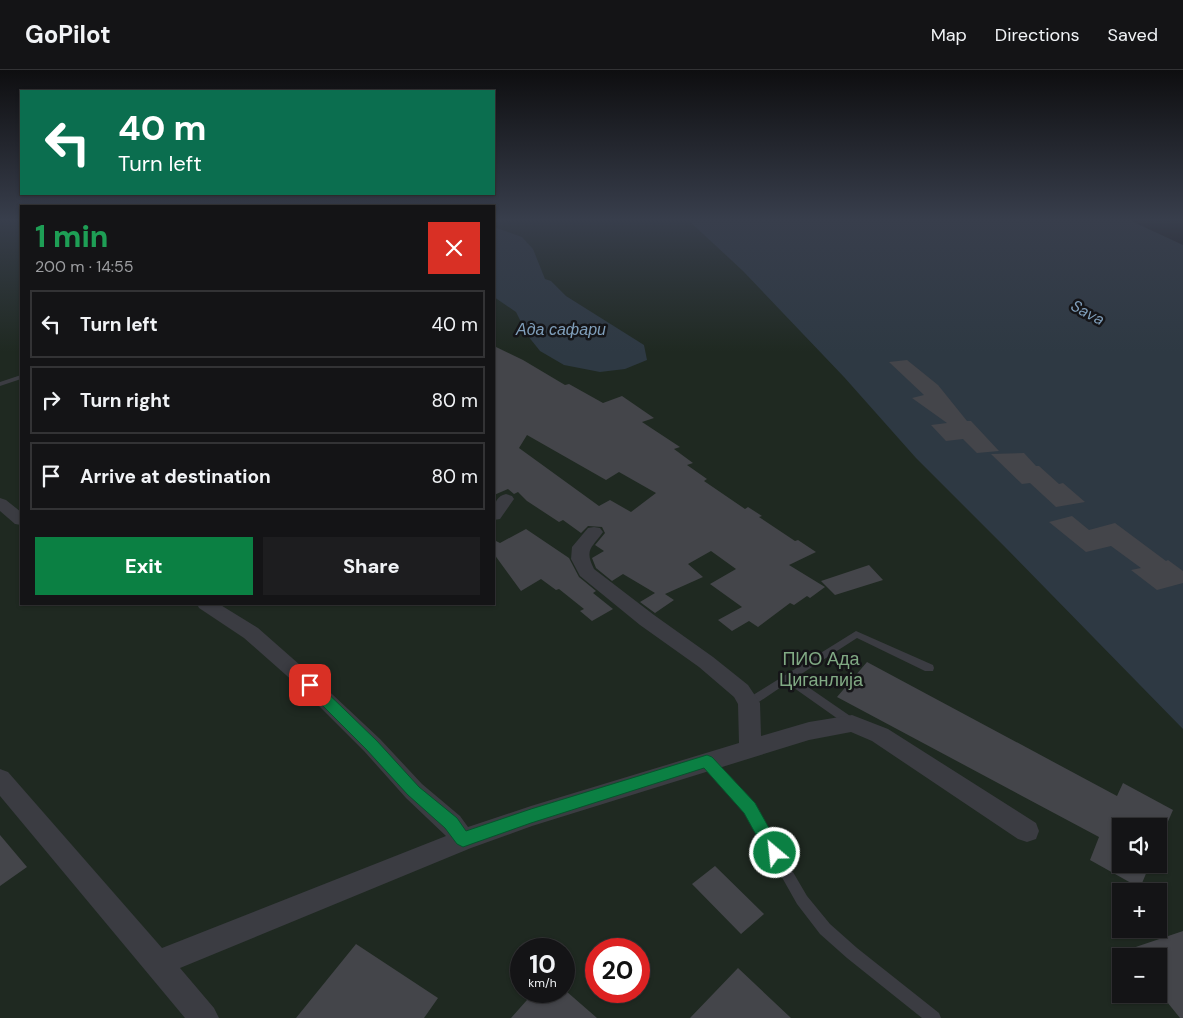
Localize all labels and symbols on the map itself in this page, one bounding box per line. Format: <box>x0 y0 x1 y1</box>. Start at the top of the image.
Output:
water label: Sava <box>1067 295 1108 330</box>
water label: Ада сафари <box>515 319 606 340</box>
park label: ПИО Ада Циганлија <box>779 647 864 692</box>
pin <box>289 664 331 706</box>
position arrow <box>748 826 800 878</box>
speed limit sign: 20 <box>585 938 650 1003</box>

